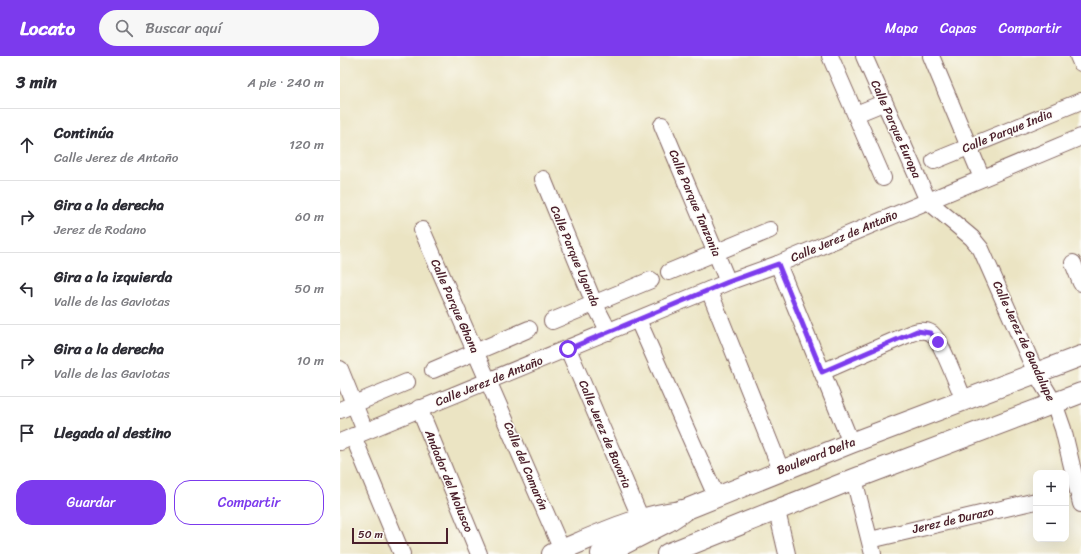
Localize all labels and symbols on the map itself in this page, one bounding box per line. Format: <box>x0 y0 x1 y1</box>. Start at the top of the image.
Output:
street label: Calle Parque Europa <box>864 76 928 183</box>
street label: Calle Parque India <box>958 103 1056 159</box>
street label: Calle Parque Tanzania <box>662 146 728 260</box>
street label: Calle Parque Uganda <box>544 202 606 310</box>
street label: Calle Jerez de Antaño <box>787 203 901 269</box>
street label: Calle Parque Ghana <box>424 255 486 357</box>
street label: Calle Jerez de Guadalupe <box>986 277 1062 405</box>
route end <box>929 333 947 351</box>
route start <box>559 340 577 358</box>
street label: Calle Jerez de Antaño <box>432 349 546 413</box>
street label: Calle Jerez de Bavaria <box>572 376 638 492</box>
street label: Calle del Camarón <box>497 418 555 514</box>
street label: Andador del Molusco <box>418 425 480 536</box>
street label: Boulevard Delta <box>773 431 859 481</box>
street label: Jerez de Durazo <box>909 500 996 540</box>
scale bar <box>352 526 448 545</box>

